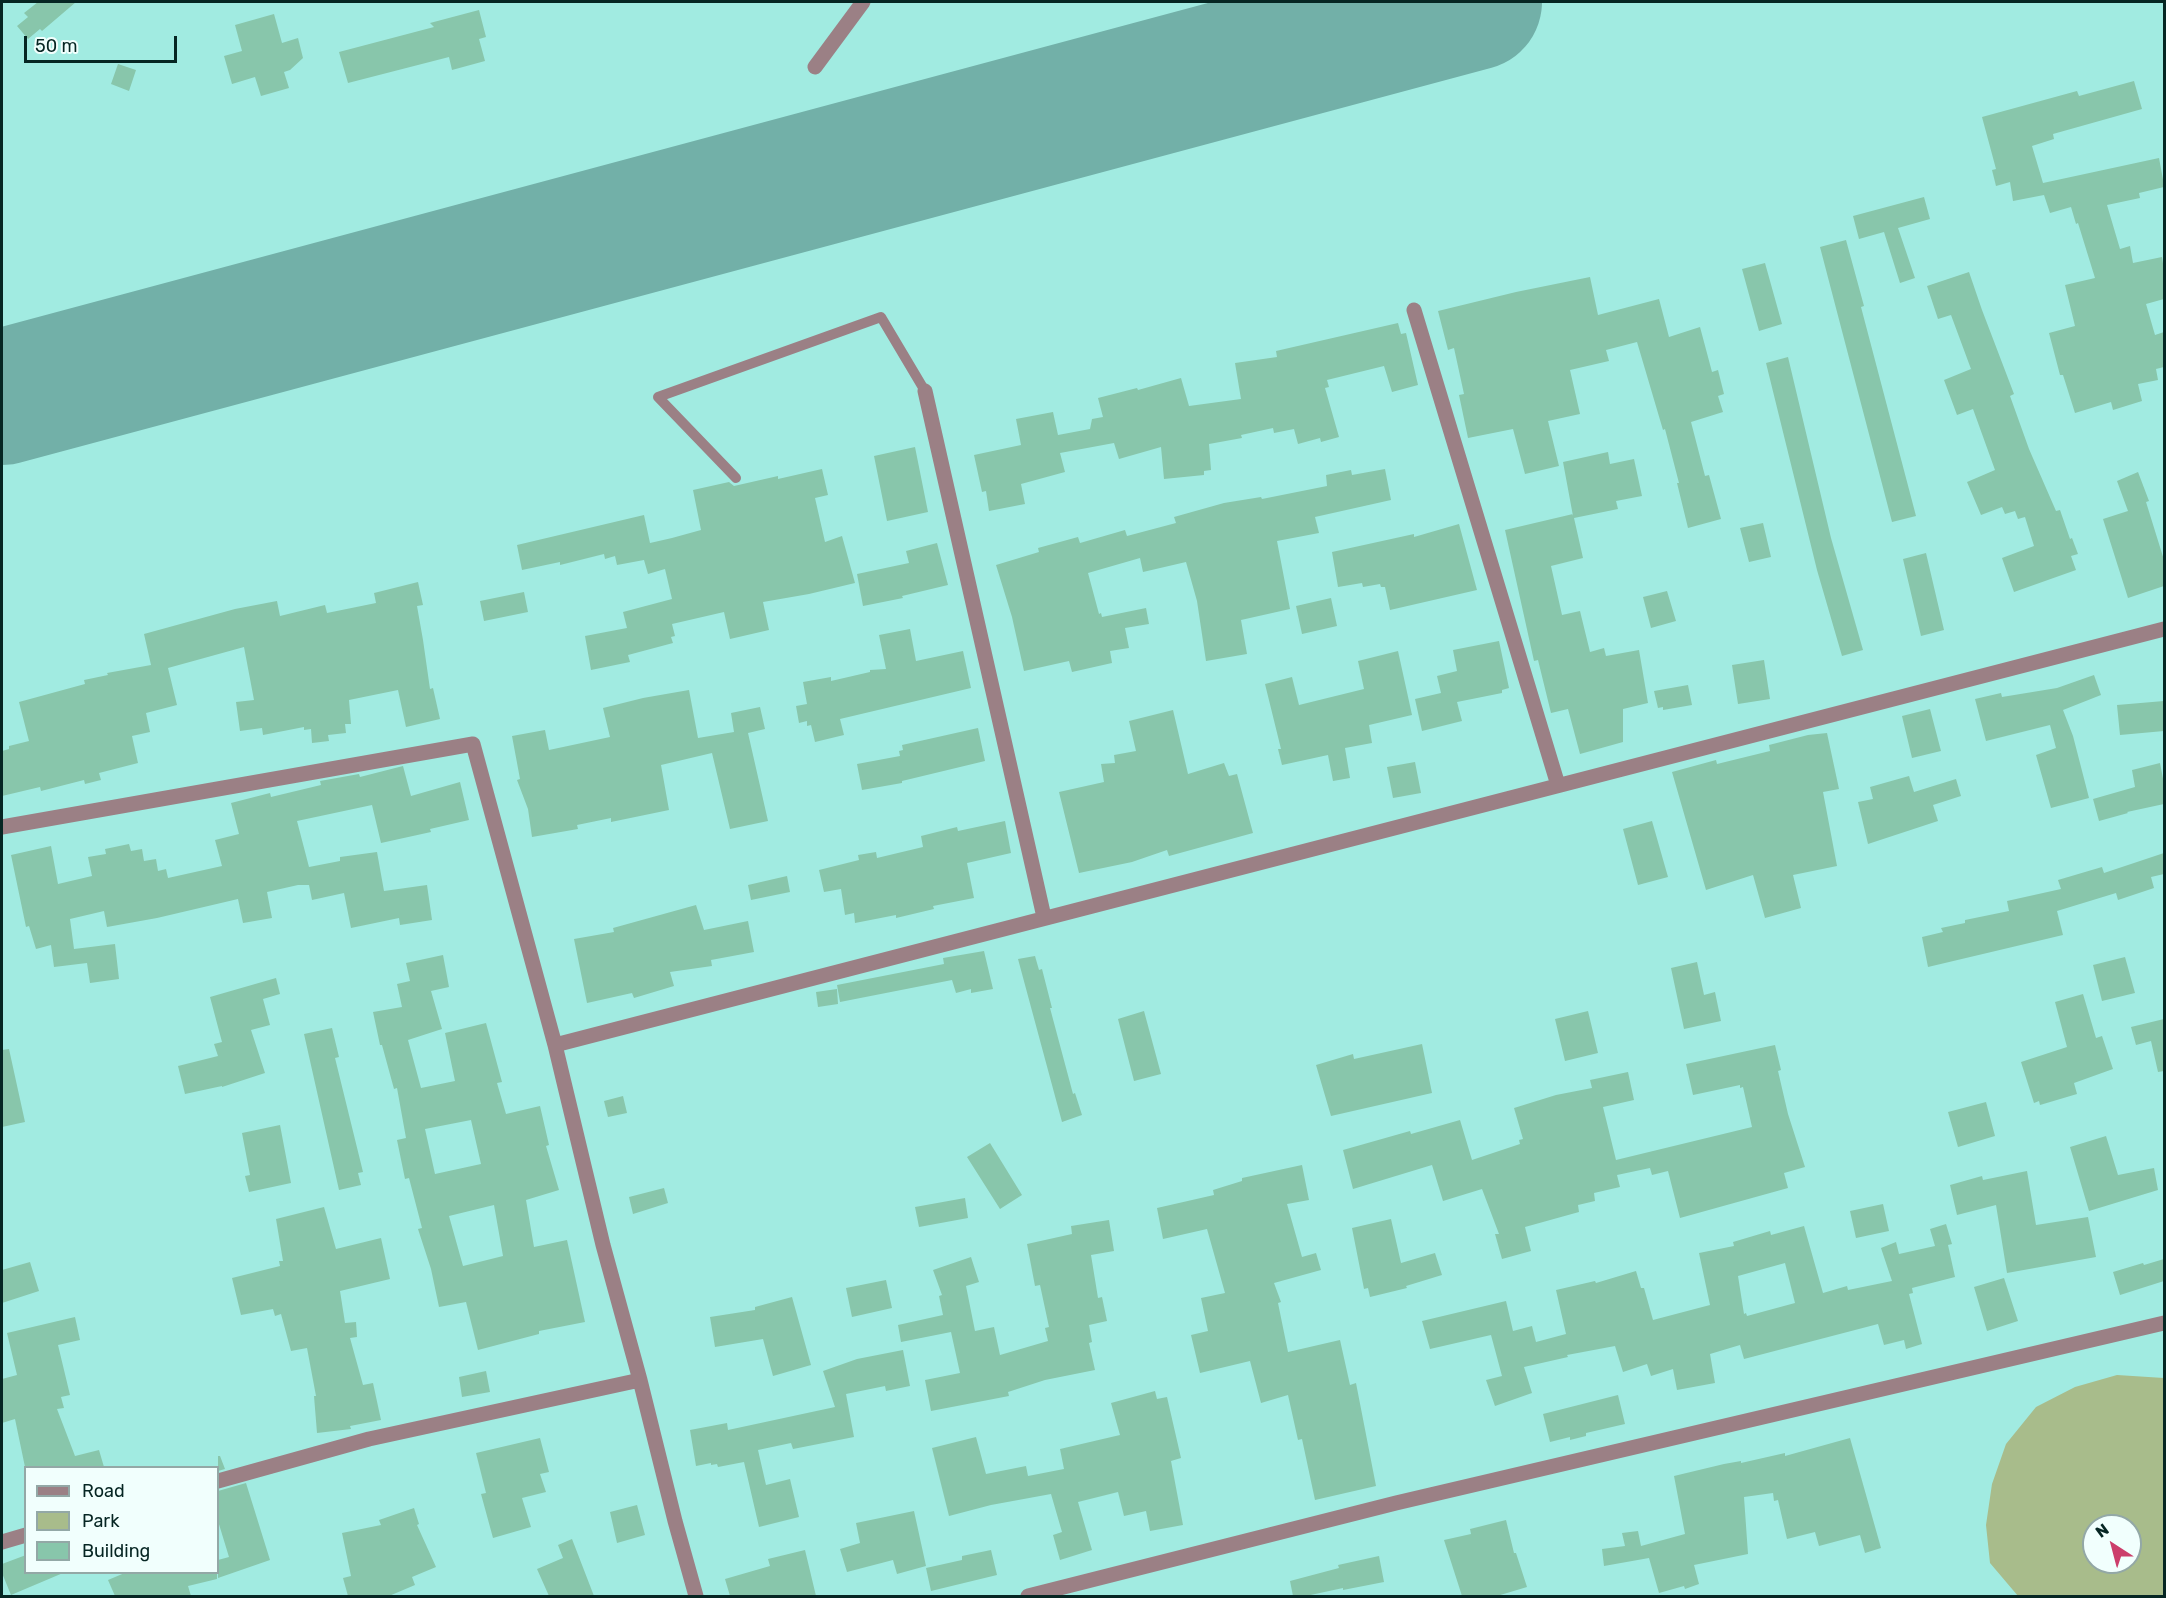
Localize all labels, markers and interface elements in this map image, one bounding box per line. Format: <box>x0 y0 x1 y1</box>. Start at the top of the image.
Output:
scale bar <box>27 24 180 62</box>
text: 50 m <box>35 35 78 57</box>
legend <box>24 1466 219 1574</box>
text: Road <box>82 1480 125 1502</box>
text: Park <box>82 1510 119 1532</box>
north arrow <box>2082 1514 2142 1574</box>
text: N <box>2092 1520 2113 1542</box>
text: Building <box>82 1540 150 1562</box>

